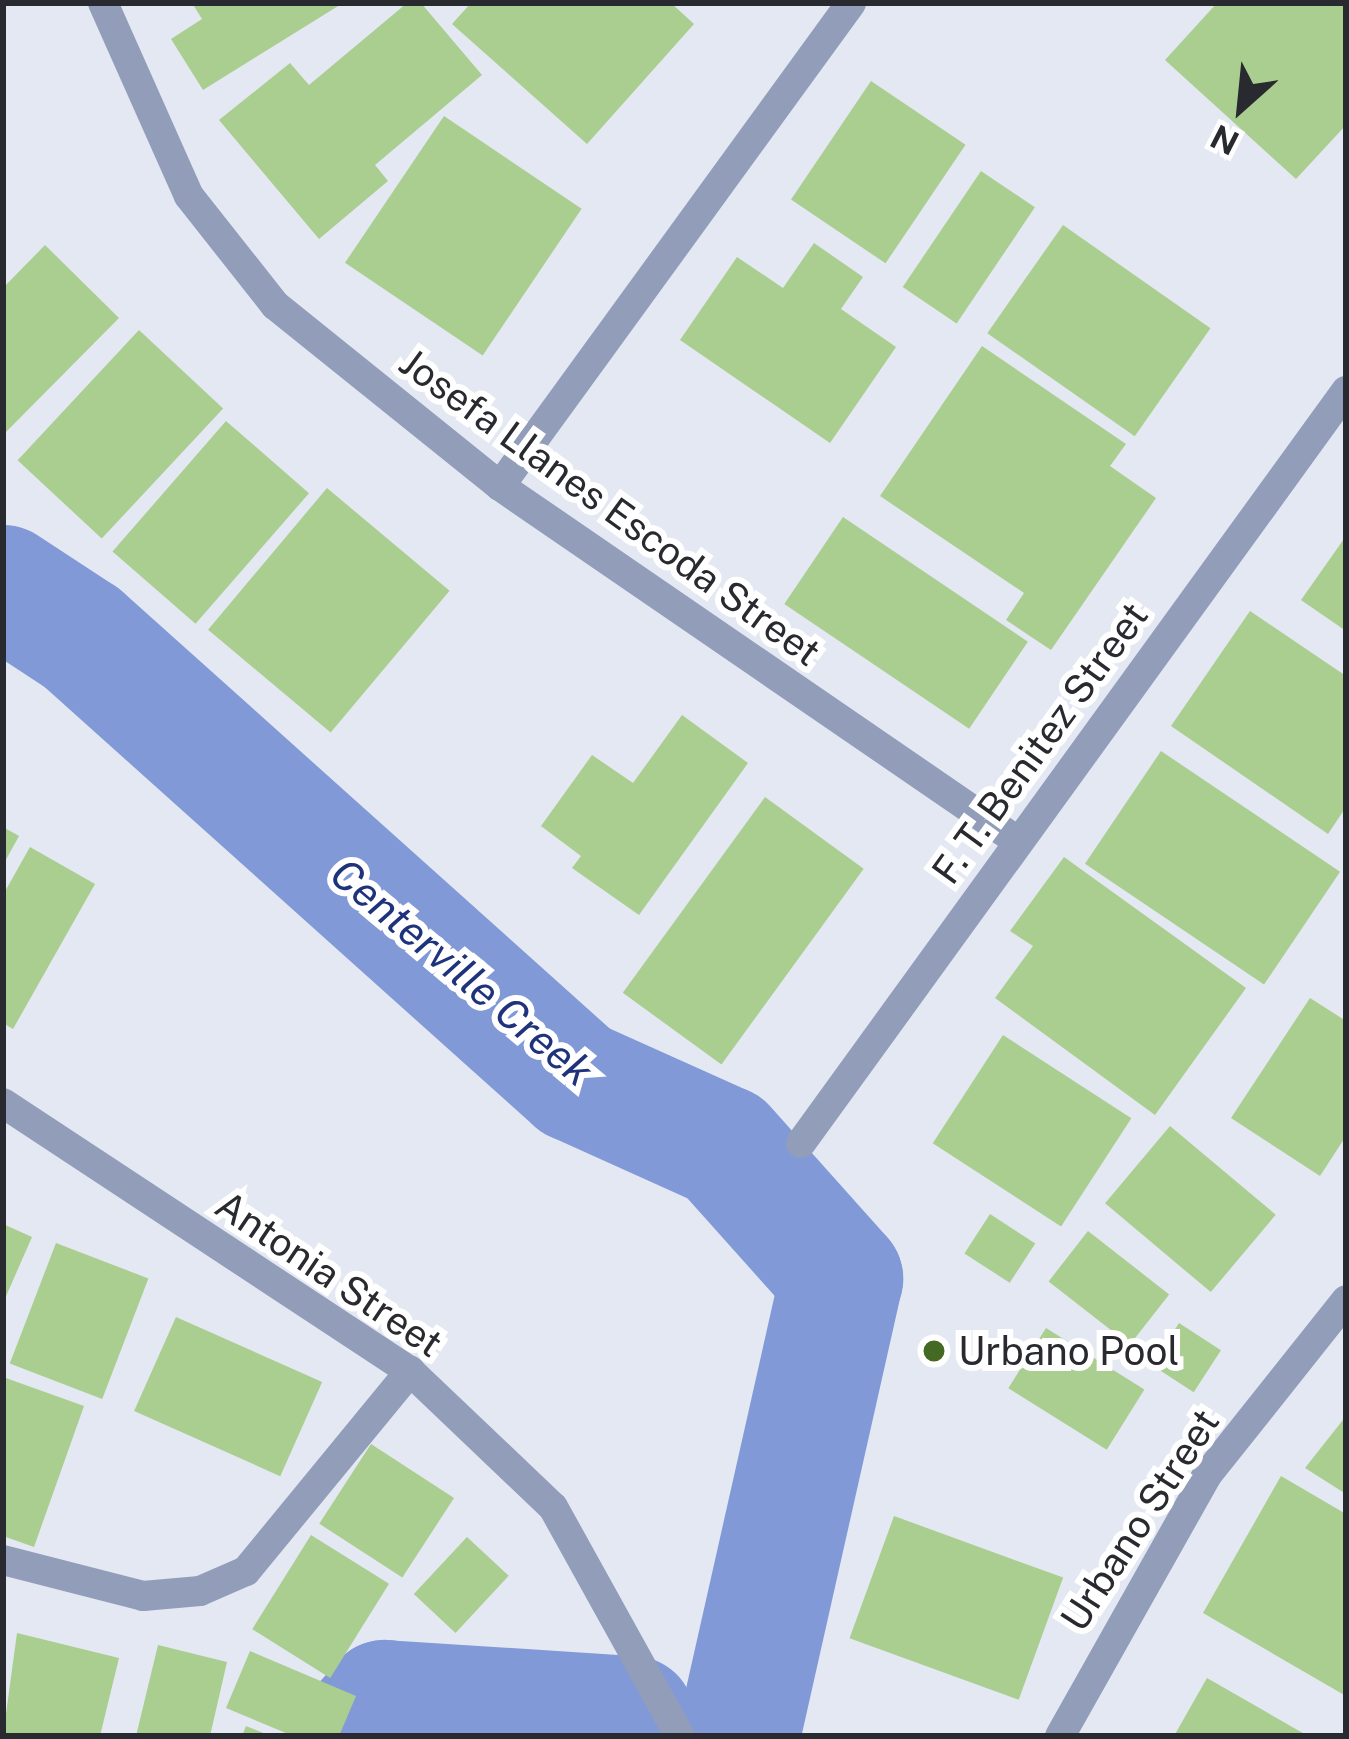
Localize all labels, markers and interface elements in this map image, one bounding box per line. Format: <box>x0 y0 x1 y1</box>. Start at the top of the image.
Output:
north arrow <box>1181 48 1301 168</box>
text: N <box>1205 117 1245 163</box>
street label: Josefa Llanes Escoda Street <box>390 338 830 676</box>
street label: F. T. Benitez Street <box>922 593 1158 893</box>
water label: Centerville Creek <box>321 848 603 1096</box>
street label: Antonia Street <box>207 1181 451 1367</box>
place label: Urbano Pool <box>958 1328 1180 1374</box>
marker: Urbano Pool <box>921 1338 947 1364</box>
street label: Urbano Street <box>1051 1400 1229 1640</box>

